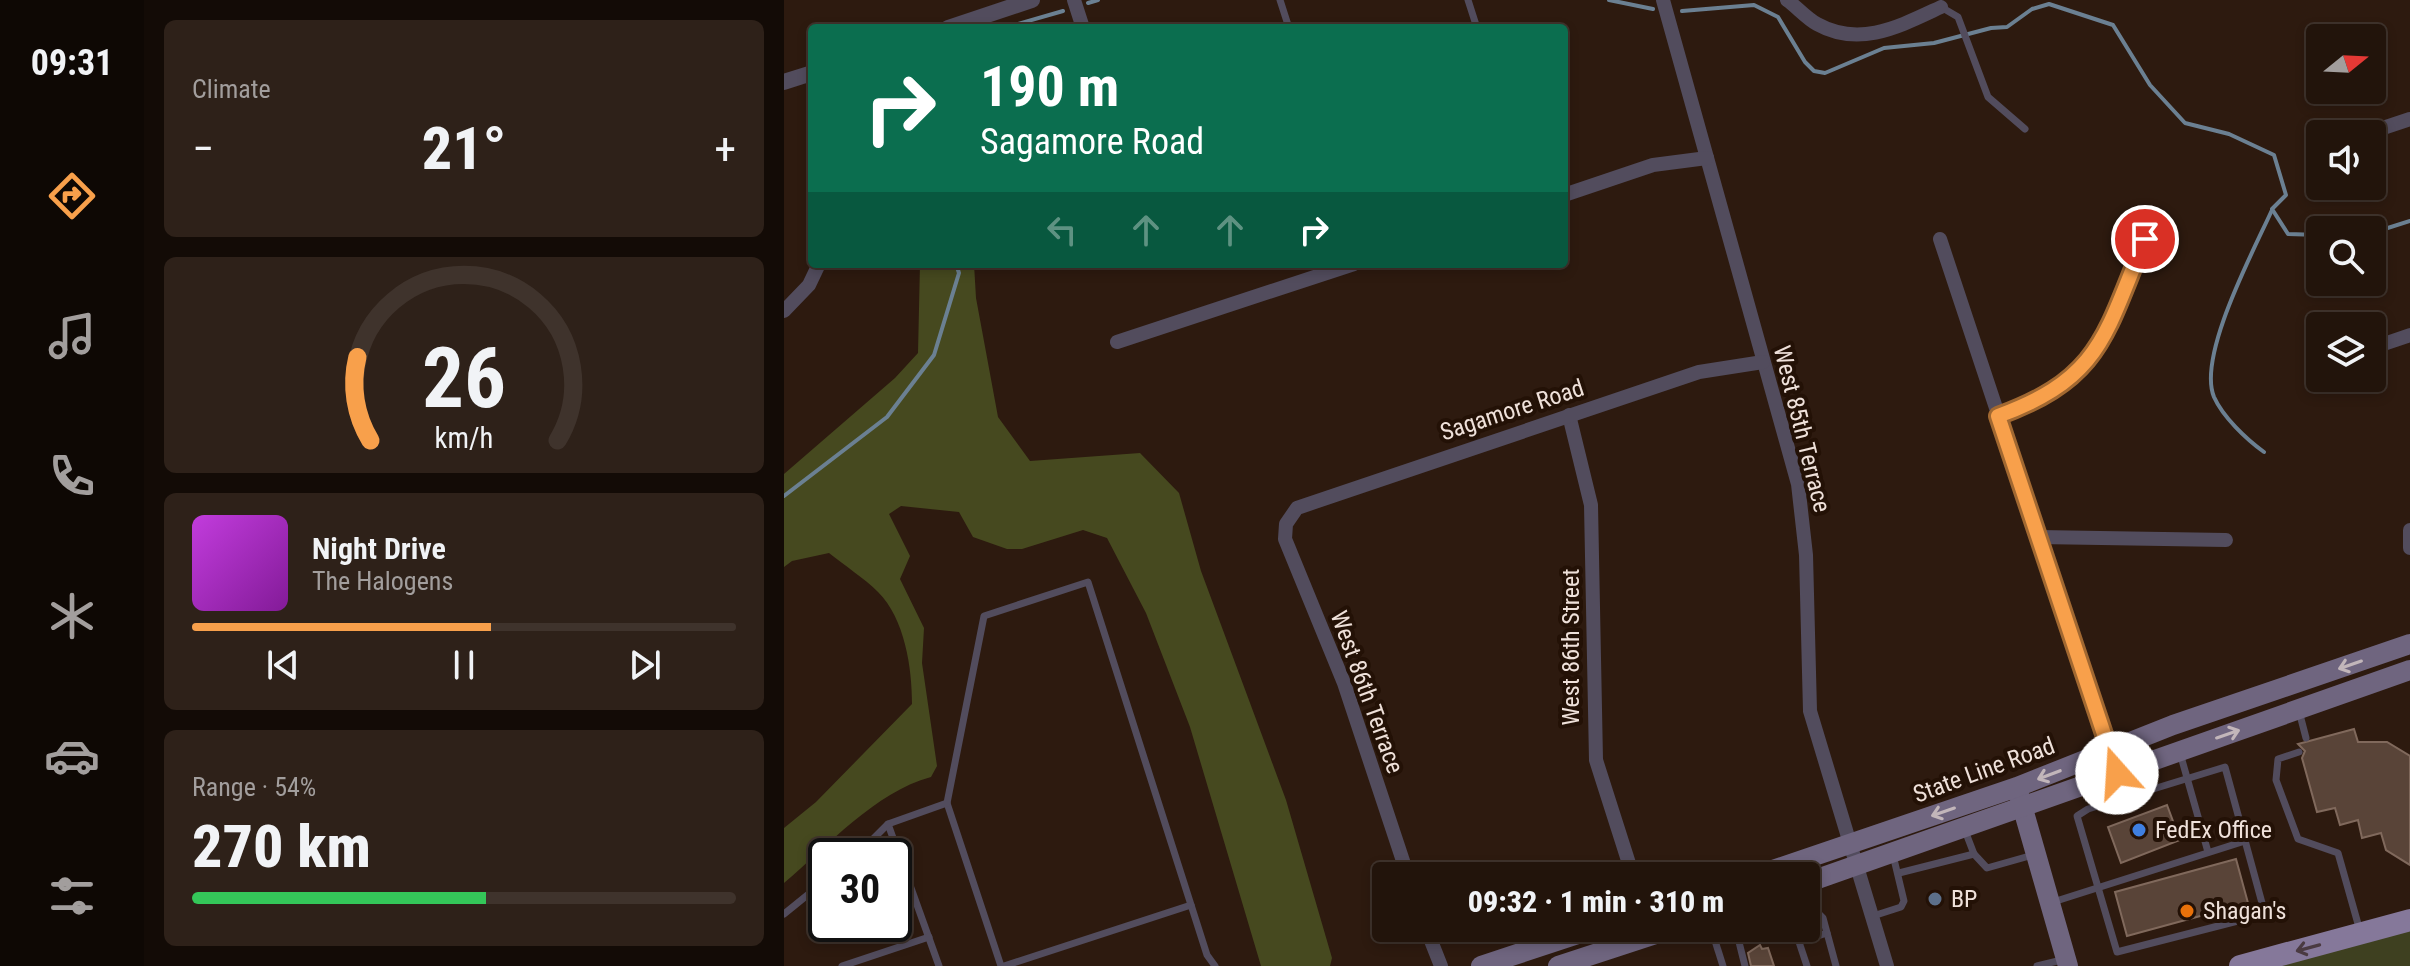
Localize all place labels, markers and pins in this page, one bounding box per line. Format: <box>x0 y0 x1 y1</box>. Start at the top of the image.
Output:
pin <box>2111 205 2179 273</box>
place label: FedEx Office <box>2155 816 2272 844</box>
marker: FedEx Office <box>2130 821 2148 839</box>
place label: BP <box>1951 885 1977 913</box>
marker: BP <box>1926 890 1944 908</box>
place label: Shagan's <box>2203 897 2286 925</box>
marker: Shagan's <box>2178 902 2196 920</box>

